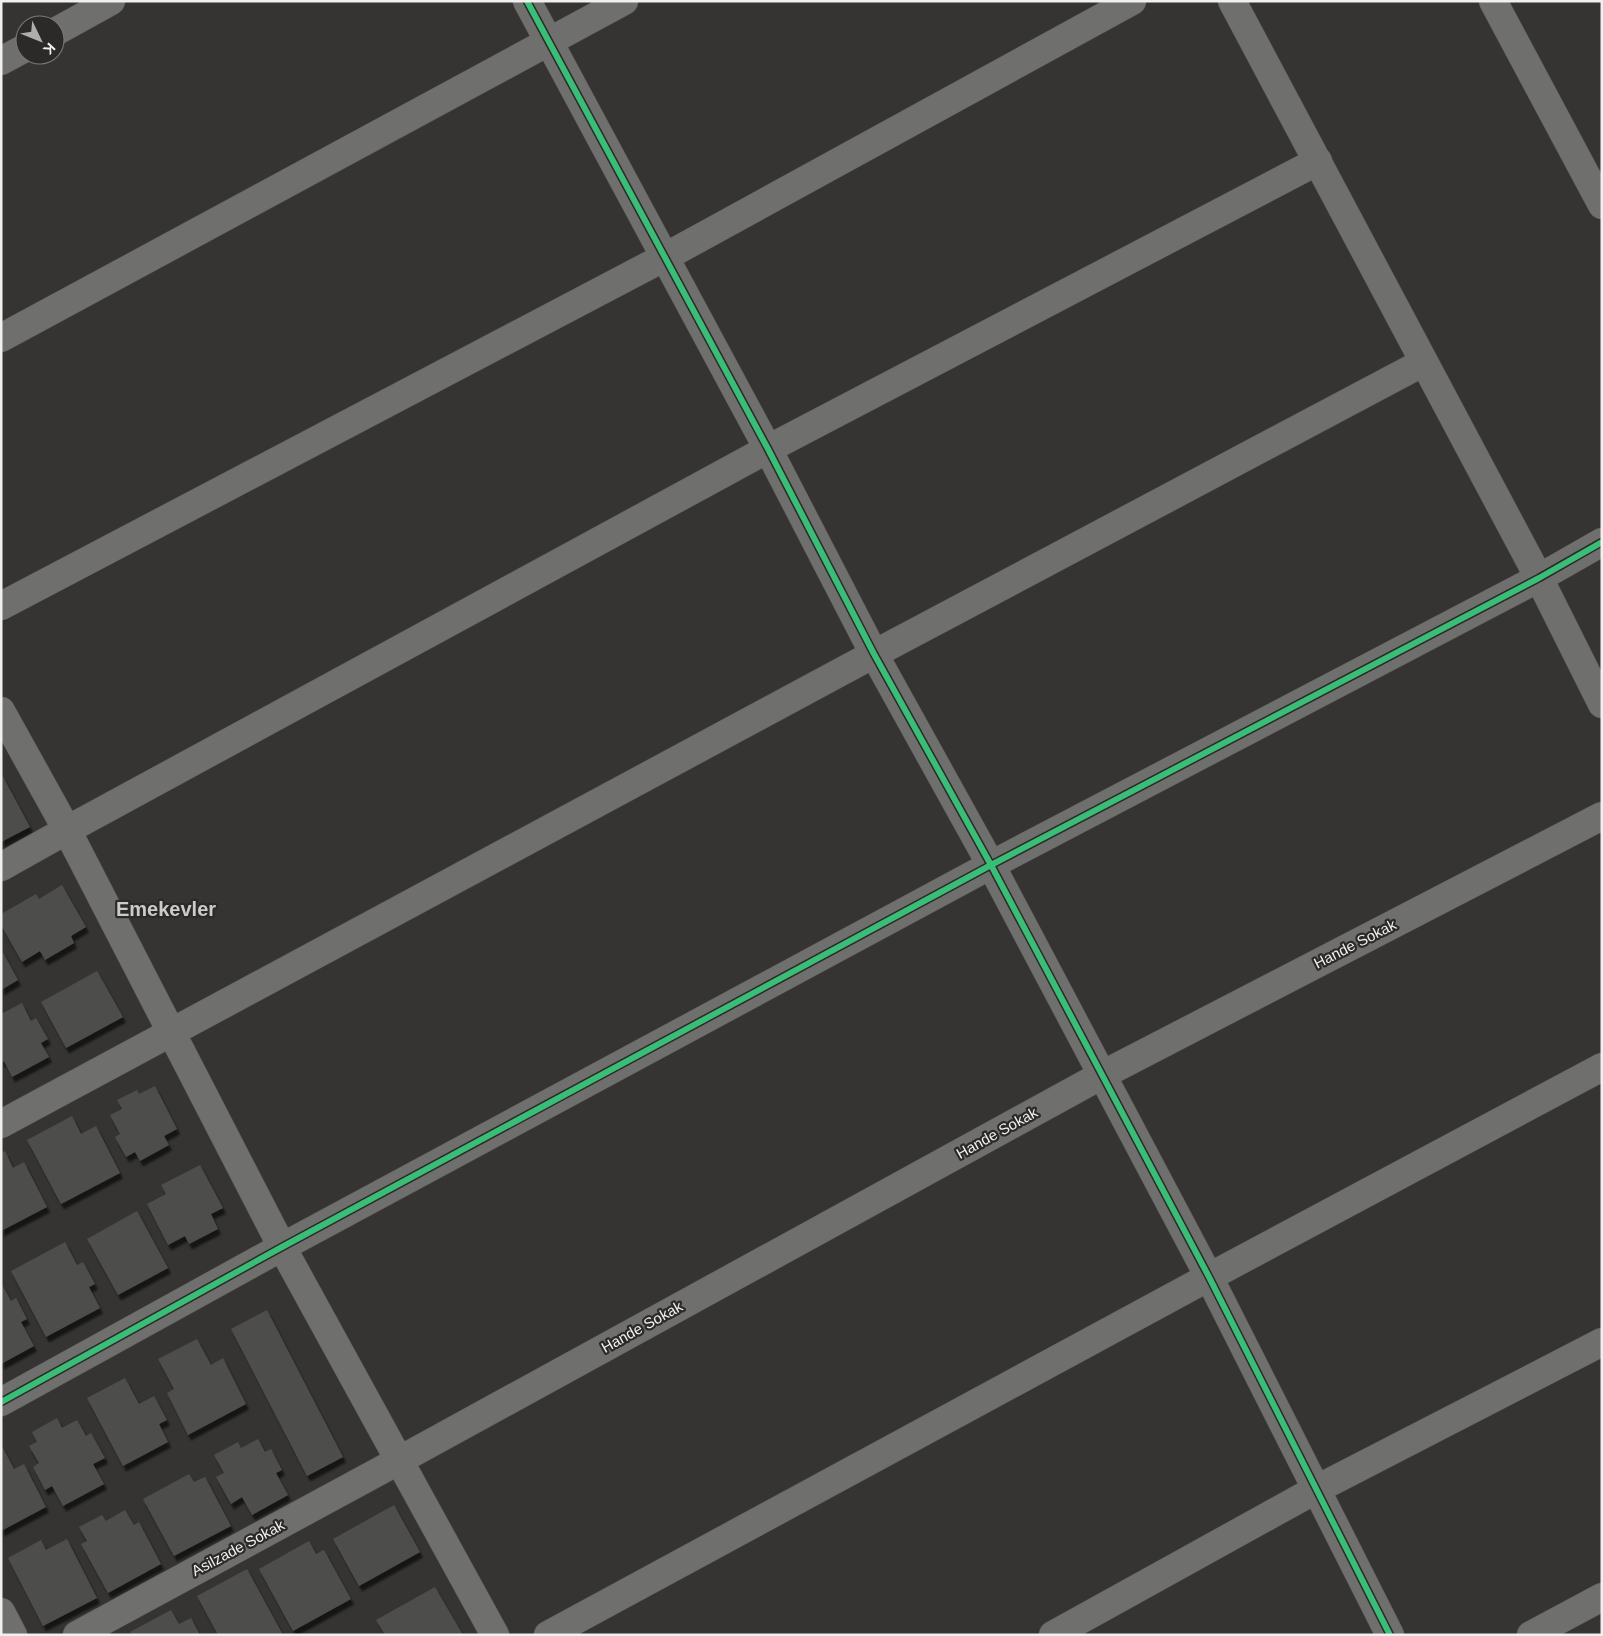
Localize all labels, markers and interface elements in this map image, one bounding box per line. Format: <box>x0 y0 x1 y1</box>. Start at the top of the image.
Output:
north arrow <box>15 15 65 65</box>
text: K <box>40 40 59 58</box>
district label: Emekevler <box>116 898 216 920</box>
street label: Hande Sokak <box>1311 915 1399 972</box>
street label: Hande Sokak <box>953 1103 1041 1162</box>
street label: Hande Sokak <box>598 1297 686 1356</box>
street label: Asilzade Sokak <box>188 1516 287 1579</box>

